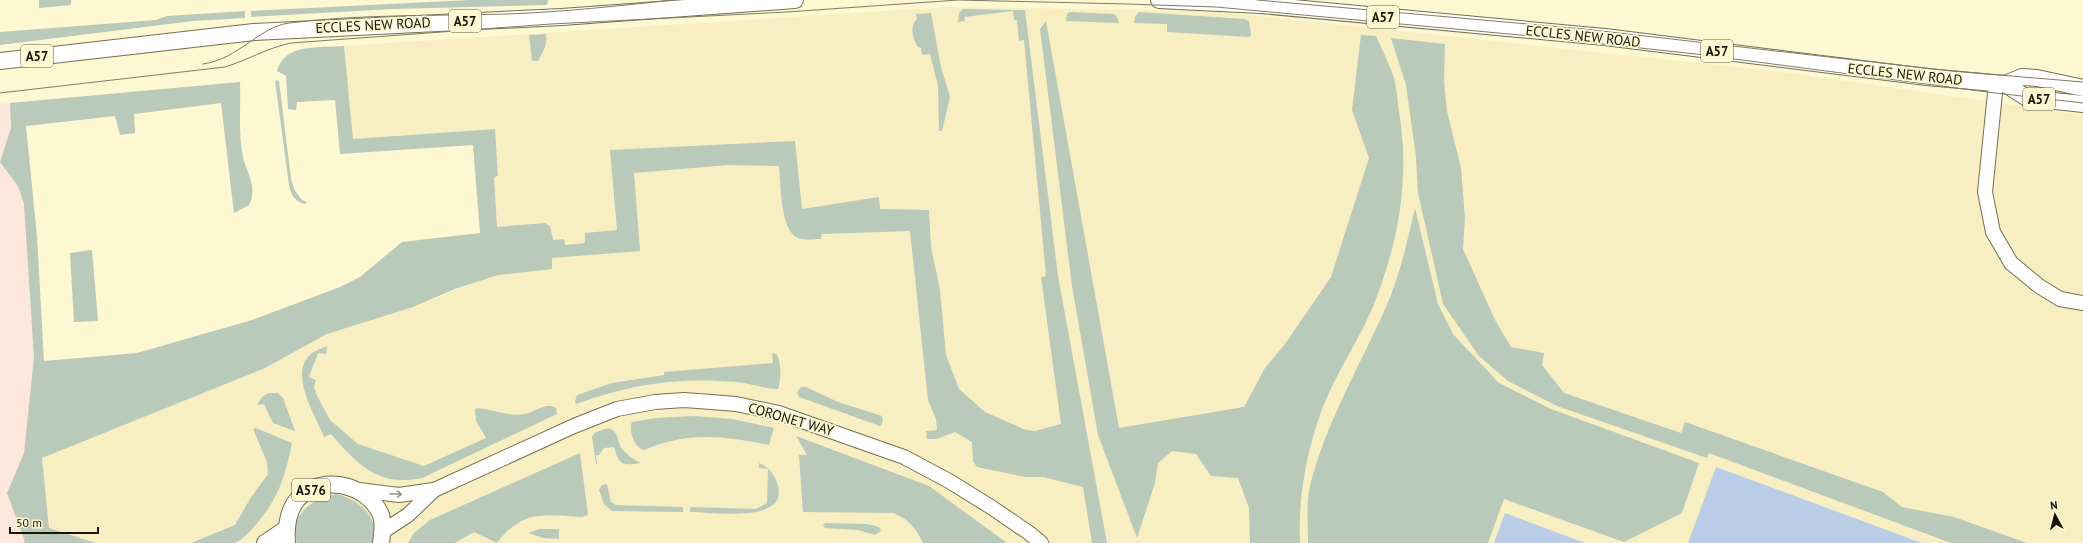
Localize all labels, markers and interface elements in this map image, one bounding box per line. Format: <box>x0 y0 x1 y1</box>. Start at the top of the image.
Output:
road number: A57 <box>1367 6 1399 28</box>
road number: A57 <box>449 10 481 32</box>
street label: ECCLES NEW ROAD <box>315 13 431 37</box>
street label: ECCLES NEW ROAD <box>1525 21 1641 51</box>
road number: A57 <box>1701 40 1733 62</box>
road number: A57 <box>21 45 53 67</box>
street label: ECCLES NEW ROAD <box>1847 59 1963 89</box>
road number: A57 <box>2023 88 2055 110</box>
street label: CORONET WAY <box>746 398 836 440</box>
road number: A576 <box>292 479 330 501</box>
one-way arrow <box>389 490 402 498</box>
north arrow <box>2035 495 2075 535</box>
text: N <box>2049 498 2058 512</box>
scale bar <box>10 509 98 535</box>
text: 50 m <box>16 515 42 530</box>

